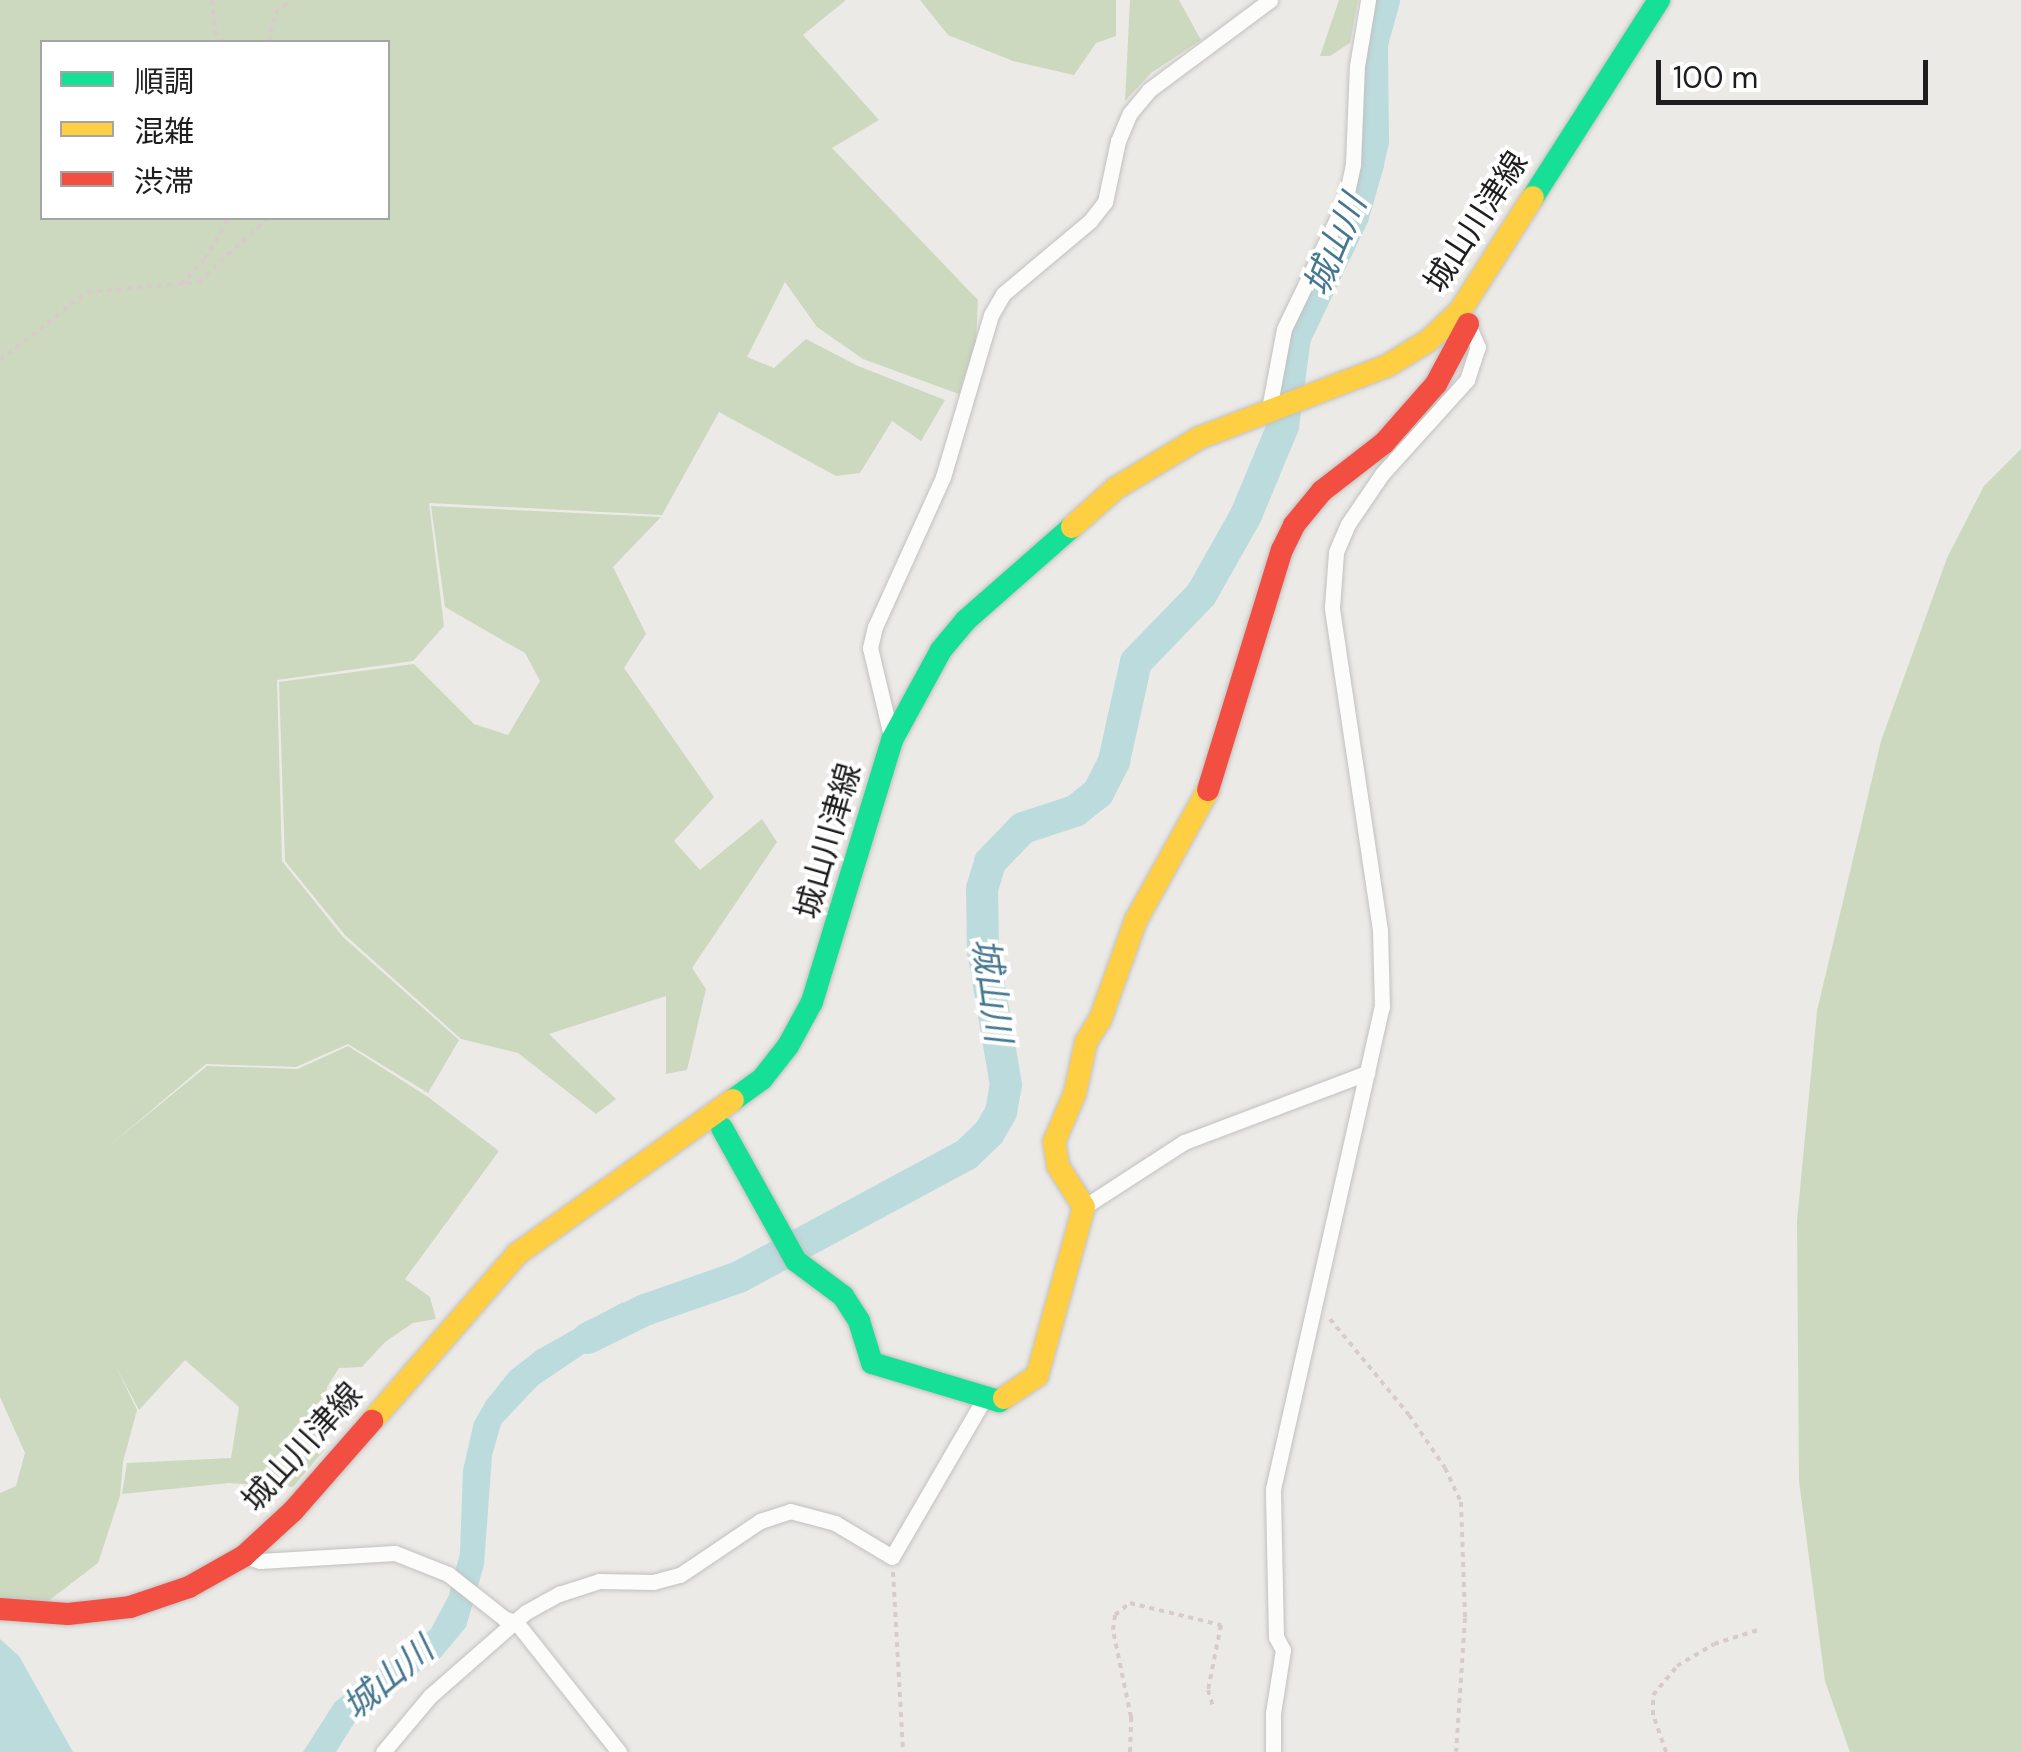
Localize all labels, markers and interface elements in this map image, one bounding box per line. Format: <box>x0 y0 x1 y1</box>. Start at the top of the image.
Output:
legend <box>40 40 390 220</box>
scale bar <box>1661 40 1934 102</box>
text: 100 m <box>1673 58 1758 97</box>
text: 順調 <box>134 62 194 101</box>
text: 混雑 <box>134 112 194 151</box>
street label: 城山川津線 <box>1416 144 1536 300</box>
text: 渋滞 <box>134 162 194 201</box>
water label: 城山川 <box>1295 188 1375 302</box>
street label: 城山川津線 <box>787 759 869 923</box>
water label: 城山川 <box>964 935 1020 1045</box>
street label: 城山川津線 <box>234 1375 370 1519</box>
water label: 城山川 <box>334 1628 442 1728</box>

